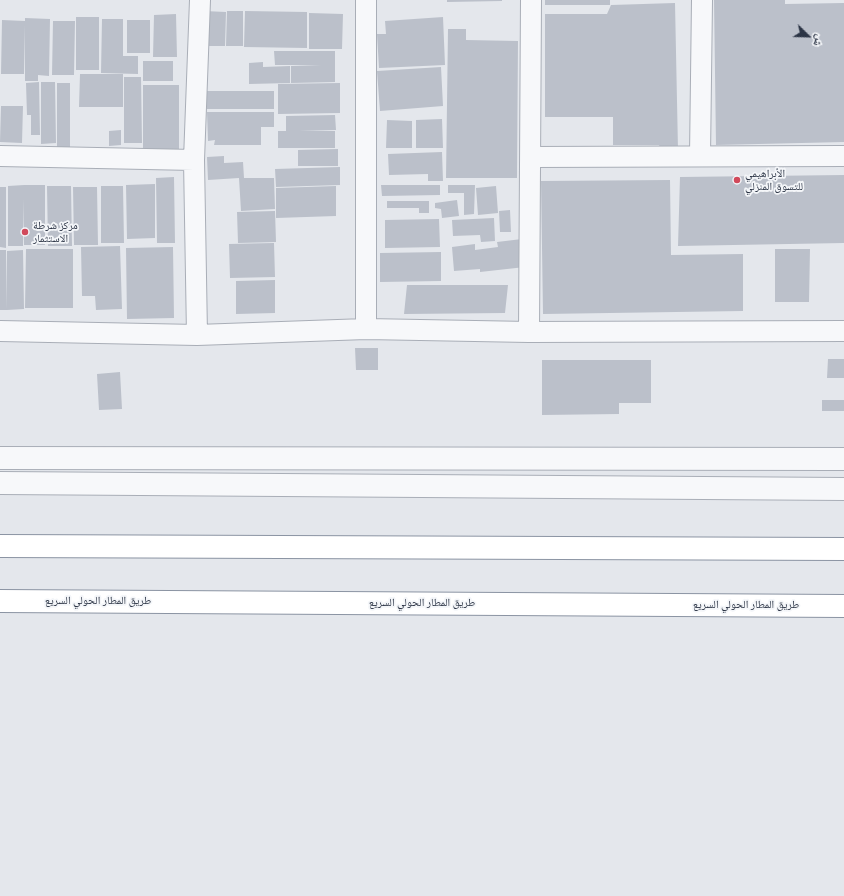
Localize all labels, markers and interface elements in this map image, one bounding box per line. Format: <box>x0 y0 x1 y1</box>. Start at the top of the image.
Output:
north arrow <box>788 16 828 56</box>
text: ش <box>810 33 828 49</box>
place label: الأبراهيمي للتسوق المنزلي <box>745 167 803 193</box>
marker: الأبراهيمي للتسوق المنزلي <box>732 175 742 185</box>
place label: مركز شرطة الاستثمار <box>33 219 78 245</box>
marker: مركز شرطة الاستثمار <box>20 227 30 237</box>
street label: طريق المطار الحولي السريع <box>45 594 151 608</box>
street label: طريق المطار الحولي السريع <box>369 596 475 610</box>
street label: طريق المطار الحولي السريع <box>693 598 799 612</box>

